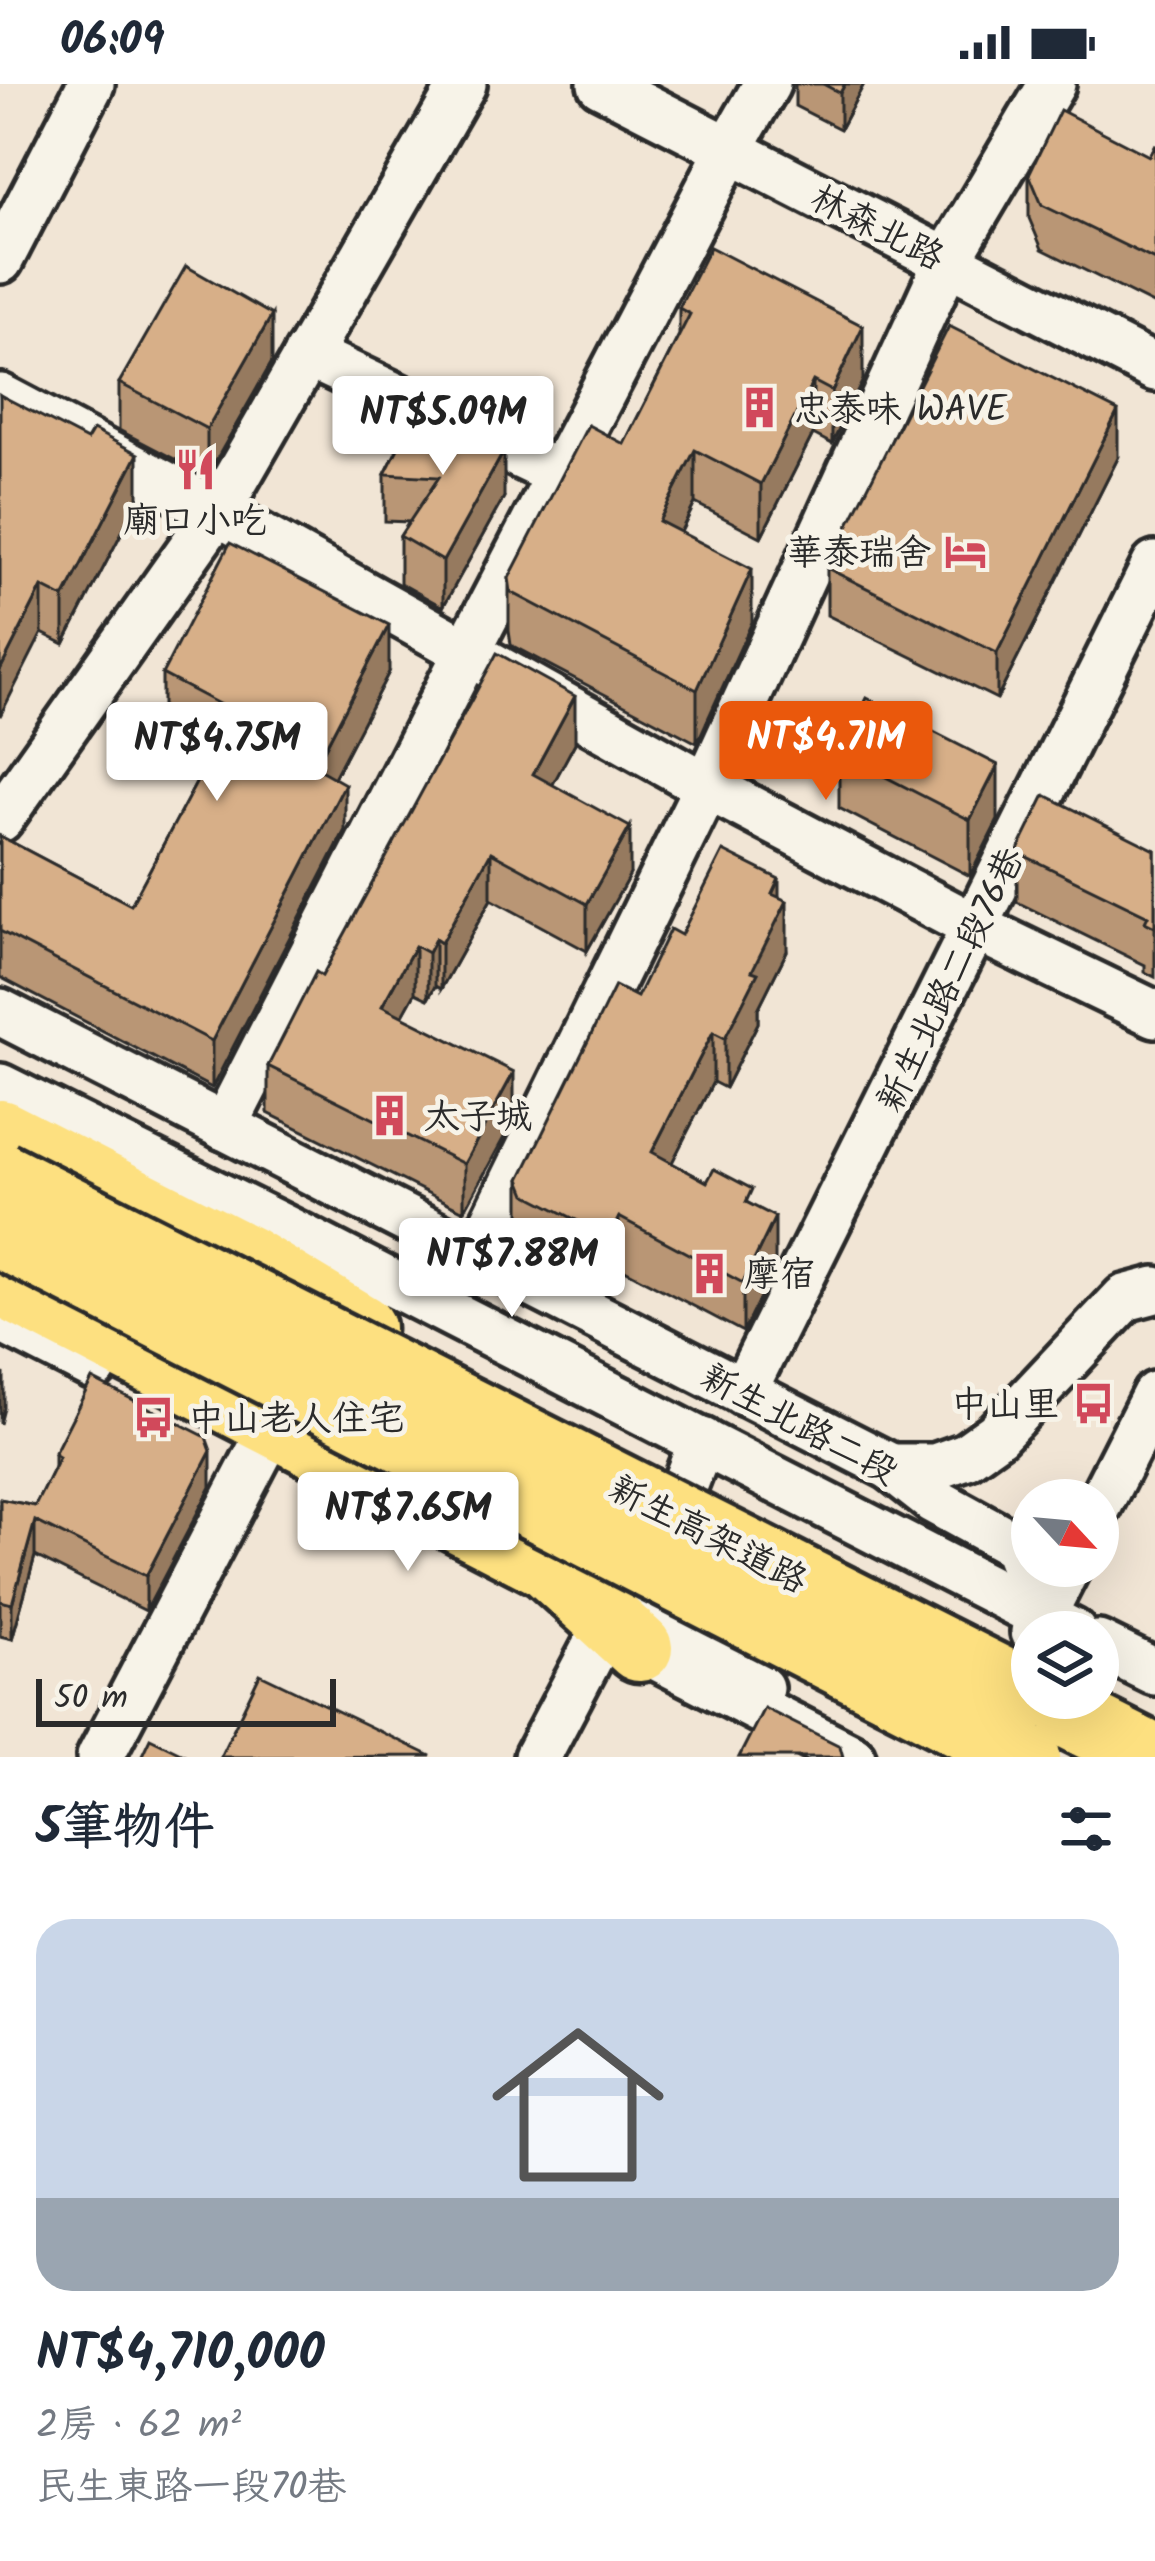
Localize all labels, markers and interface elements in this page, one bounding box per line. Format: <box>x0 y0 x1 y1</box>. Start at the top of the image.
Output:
text: 06:09 <box>60 6 164 78</box>
street label: 林森北路 <box>799 171 954 287</box>
pin: NT$5.09M <box>319 376 567 478</box>
place label: 忠泰味 WAVE <box>794 383 1008 440</box>
text: NT$5.09M <box>359 384 527 446</box>
building icon: 忠泰味 WAVE <box>737 385 783 431</box>
restaurant icon: 廟口小吃 <box>172 446 218 492</box>
place label: 廟口小吃 <box>123 494 267 551</box>
place label: 華泰瑞舍 <box>787 526 931 583</box>
hotel icon: 華泰瑞舍 <box>942 528 988 574</box>
pin: NT$4.71M <box>702 701 950 803</box>
pin: NT$4.75M <box>93 702 341 804</box>
text: NT$4.71M <box>746 709 906 771</box>
text: NT$4.75M <box>133 710 301 772</box>
street label: 新生北路二段76巷 <box>863 838 1041 1123</box>
place label: 太子城 <box>424 1090 532 1147</box>
building icon: 太子城 <box>367 1092 413 1138</box>
pin: NT$7.88M <box>388 1218 636 1320</box>
text: NT$7.88M <box>426 1226 598 1288</box>
place label: 摩宿 <box>744 1248 816 1305</box>
building icon: 摩宿 <box>687 1250 733 1296</box>
street label: 新生北路二段 <box>690 1350 907 1502</box>
place label: 中山里 <box>951 1378 1059 1435</box>
bus stop icon: 中山里 <box>1070 1380 1116 1426</box>
place label: 中山老人住宅 <box>188 1392 404 1449</box>
bus stop icon: 中山老人住宅 <box>131 1394 177 1440</box>
street label: 新生高架道路 <box>598 1462 817 1611</box>
pin: NT$7.65M <box>284 1472 532 1574</box>
north arrow <box>1011 1479 1119 1587</box>
map controls <box>1011 1479 1119 1719</box>
text: NT$7.65M <box>325 1480 491 1542</box>
button: layers <box>1011 1611 1119 1719</box>
scale bar <box>36 1673 336 1726</box>
text: 50 m <box>54 1673 128 1726</box>
text: 5筆物件 <box>36 1789 215 1870</box>
icon: filters <box>1053 1796 1119 1862</box>
icon: home <box>470 1997 686 2213</box>
text: NT$4,710,000 <box>36 2315 325 2396</box>
text: 2房 · 62 m² <box>36 2396 241 2458</box>
text: 民生東路一段70巷 <box>36 2458 346 2520</box>

